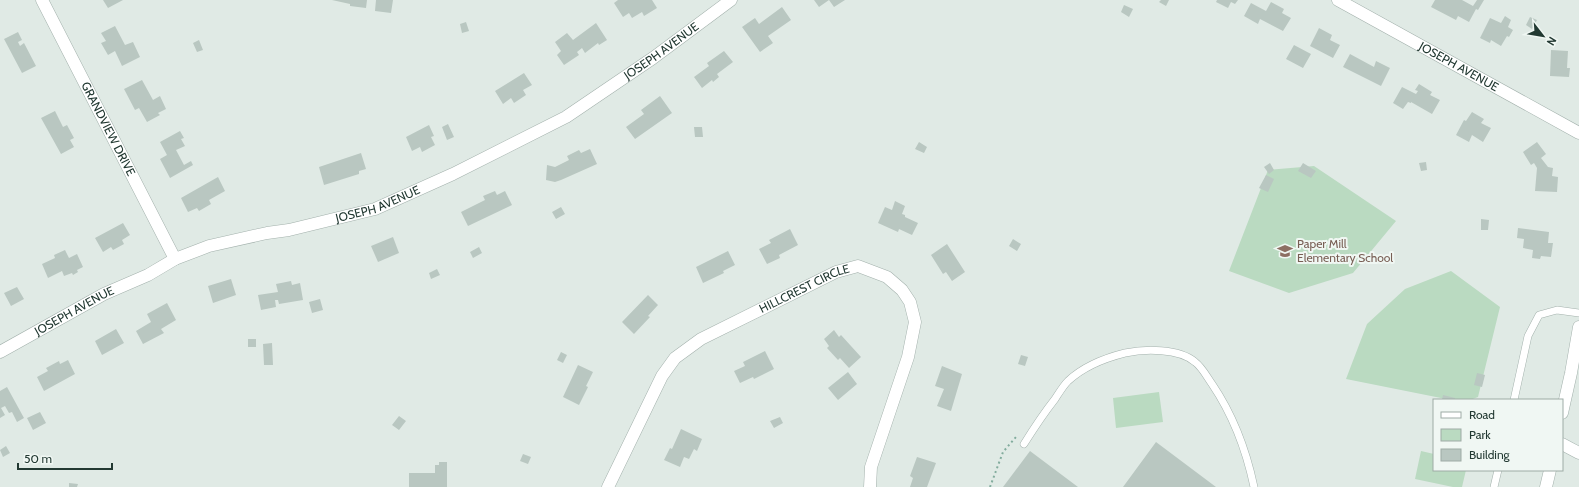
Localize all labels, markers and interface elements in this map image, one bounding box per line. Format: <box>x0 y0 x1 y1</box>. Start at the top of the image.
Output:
north arrow <box>1523 16 1563 56</box>
street label: JOSEPH AVENUE <box>620 18 702 83</box>
text: N <box>1544 34 1560 48</box>
street label: JOSEPH AVENUE <box>1416 38 1502 94</box>
street label: GRANDVIEW DRIVE <box>78 79 139 179</box>
street label: JOSEPH AVENUE <box>333 182 422 226</box>
place label: Paper Mill Elementary School <box>1297 236 1393 265</box>
school or university icon: Paper Mill Elementary School <box>1276 242 1294 260</box>
street label: HILLCREST CIRCLE <box>756 261 851 316</box>
street label: JOSEPH AVENUE <box>31 282 116 339</box>
legend <box>1433 399 1563 471</box>
text: Road <box>1469 407 1495 422</box>
text: Park <box>1469 427 1491 442</box>
scale bar <box>18 445 112 471</box>
text: Building <box>1469 447 1511 462</box>
text: 50 m <box>24 451 52 466</box>

